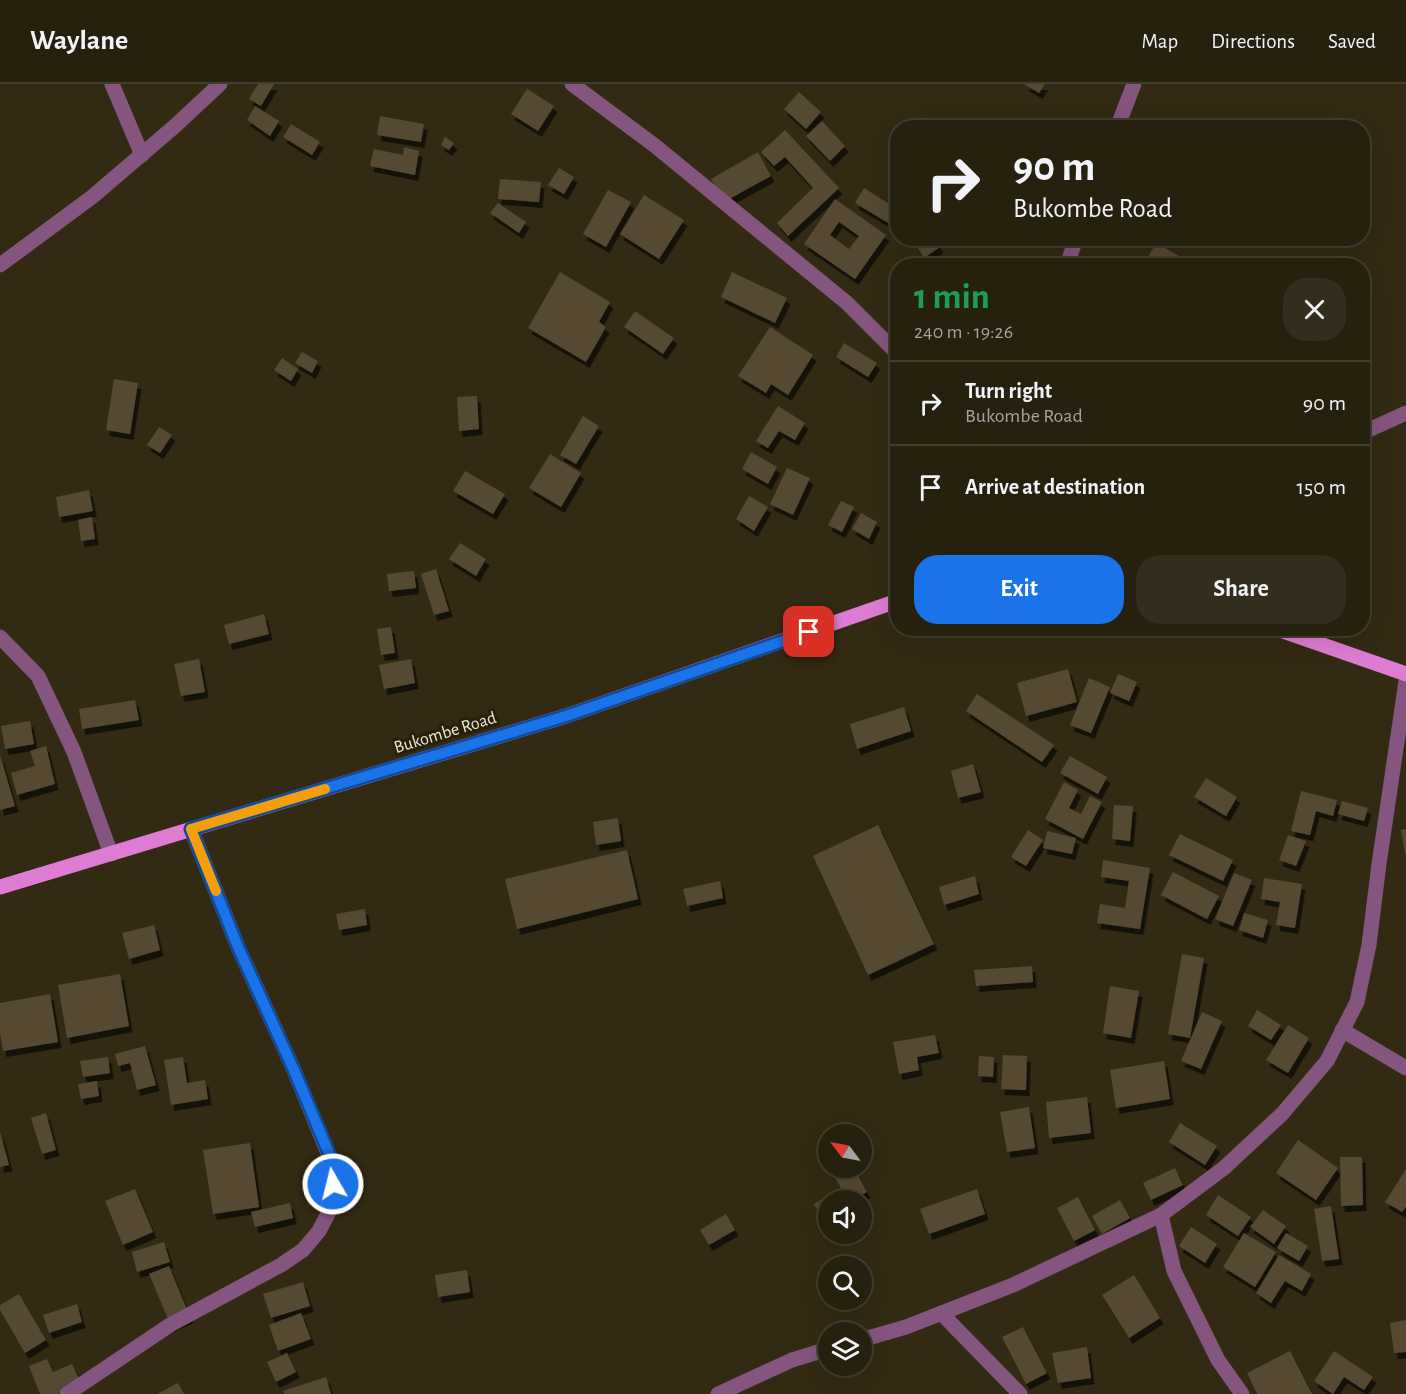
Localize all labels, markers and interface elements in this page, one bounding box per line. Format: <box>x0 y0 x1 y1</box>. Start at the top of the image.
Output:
text: Waylane <box>30 27 128 55</box>
text: Map <box>1142 31 1178 52</box>
text: Directions <box>1211 31 1295 52</box>
text: Saved <box>1328 31 1376 52</box>
icon: right <box>914 144 992 222</box>
text: 90 m <box>1013 146 1095 188</box>
text: Bukombe Road <box>1013 195 1172 222</box>
button: close <box>1283 278 1346 341</box>
text: 1 min <box>914 279 990 315</box>
text: 240 m · 19:26 <box>914 322 1013 342</box>
text: Turn right <box>965 380 1052 402</box>
icon: right <box>914 387 947 420</box>
text: 90 m <box>1303 392 1346 414</box>
text: Bukombe Road <box>965 406 1083 426</box>
icon: arrive <box>914 471 947 504</box>
text: Arrive at destination <box>965 476 1145 498</box>
text: 150 m <box>1296 476 1346 498</box>
button: Exit <box>914 555 1124 624</box>
button: Share <box>1136 555 1346 624</box>
pin <box>783 606 834 657</box>
icon: arrive <box>792 615 825 648</box>
street label: Bukombe Road <box>392 709 499 757</box>
north arrow <box>818 1124 872 1178</box>
map controls <box>818 1124 872 1376</box>
position arrow <box>301 1152 365 1216</box>
button: sound <box>818 1190 872 1244</box>
button: search <box>818 1256 872 1310</box>
button: layers <box>818 1322 872 1376</box>

